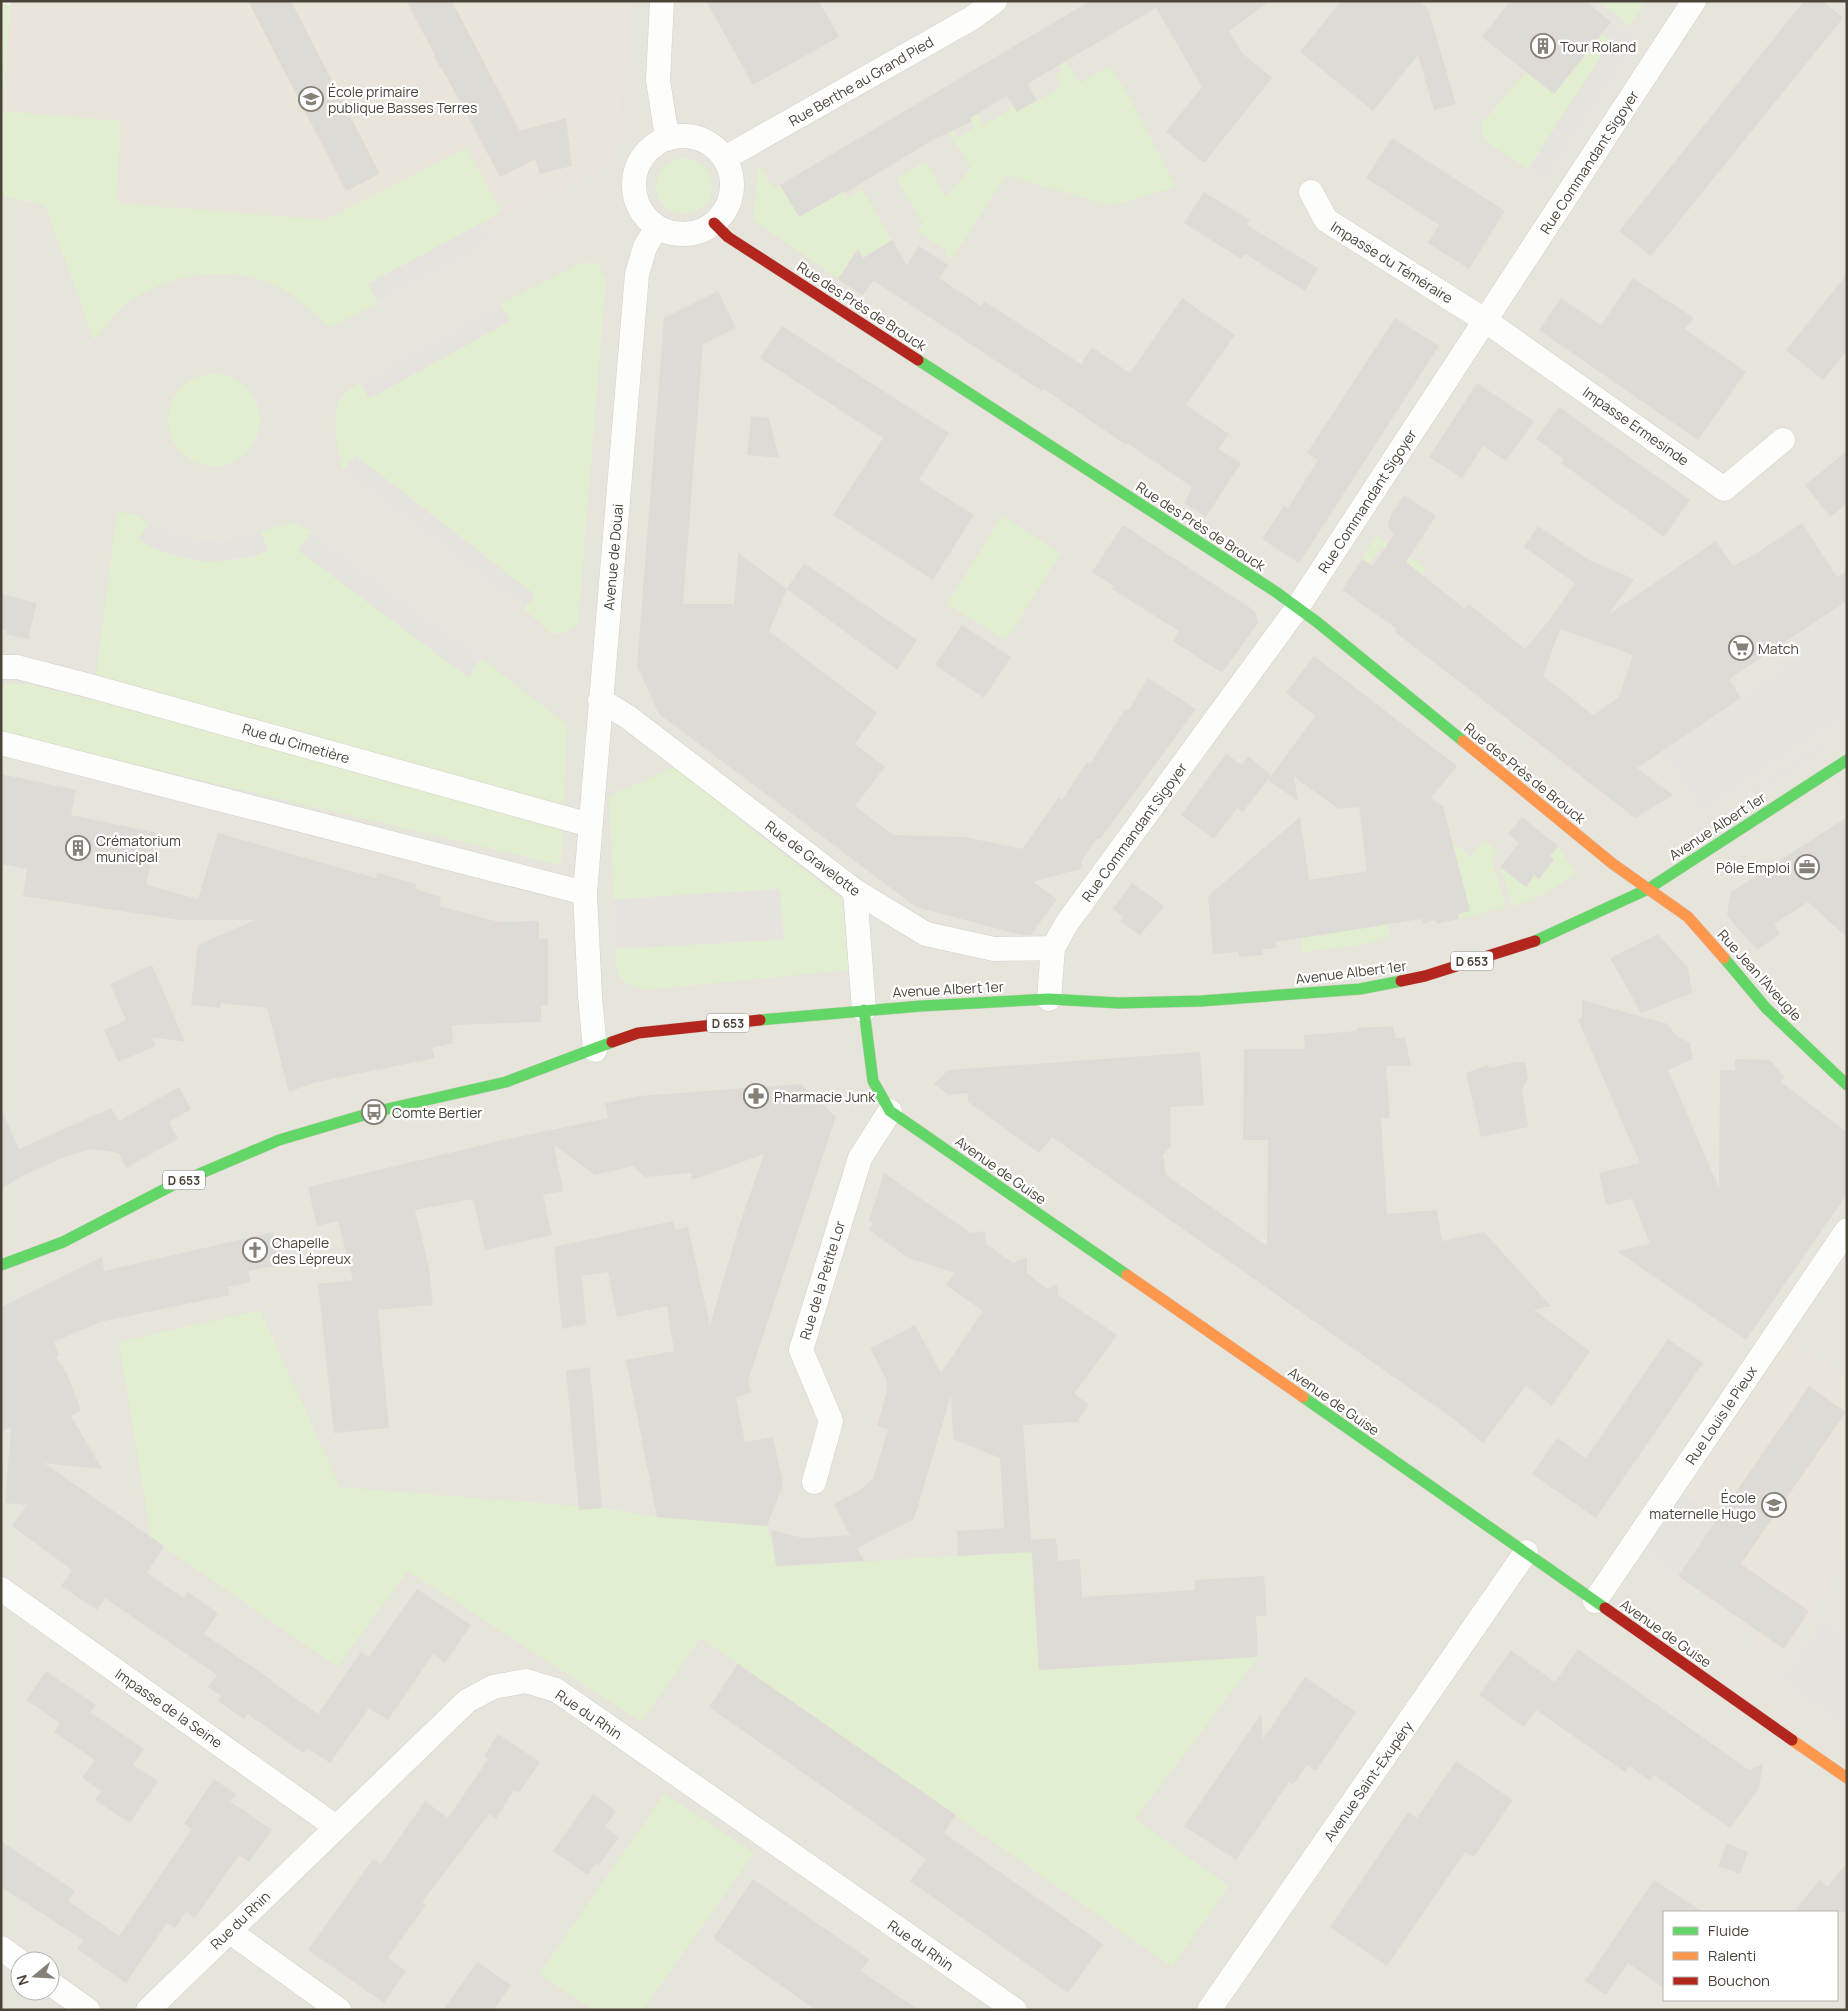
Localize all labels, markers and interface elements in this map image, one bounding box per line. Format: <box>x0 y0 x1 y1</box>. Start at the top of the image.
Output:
street label: Rue Berthe au Grand Pied <box>785 32 937 130</box>
building icon: Tour Roland <box>1530 33 1556 59</box>
place label: Tour Roland <box>1560 37 1636 56</box>
place label: École primaire publique Basses Terres <box>328 82 477 117</box>
school or university icon: École primaire publique Basses Terres <box>298 86 324 112</box>
street label: Rue Commandant Sigoyer <box>1535 87 1643 237</box>
street label: Impasse du Téméraire <box>1327 217 1457 307</box>
street label: Rue des Près de Brouck <box>794 257 931 356</box>
street label: Impasse Ermesinde <box>1579 382 1693 470</box>
street label: Rue Commandant Sigoyer <box>1313 426 1421 576</box>
street label: Rue des Près de Brouck <box>1133 477 1270 576</box>
street label: Avenue de Douai <box>599 503 627 611</box>
supermarket icon: Match <box>1728 635 1754 661</box>
place label: Match <box>1758 639 1799 658</box>
street label: Rue des Près de Brouck <box>1460 718 1590 828</box>
street label: Rue du Cimetière <box>240 719 352 767</box>
street label: Rue Commandant Sigoyer <box>1077 759 1191 905</box>
street label: Avenue Albert 1er <box>1665 788 1769 864</box>
street label: Rue de Gravelotte <box>761 816 865 900</box>
place label: Crématorium municipal <box>96 831 181 866</box>
building icon: Crématorium municipal <box>65 835 91 861</box>
office icon: Pôle Emploi <box>1794 854 1820 880</box>
place label: Pôle Emploi <box>1716 858 1790 877</box>
street label: Rue Jean l'Aveugle <box>1714 925 1806 1025</box>
road number: D 653 <box>1451 951 1493 970</box>
street label: Avenue Albert 1er <box>1295 956 1407 988</box>
street label: Avenue Albert 1er <box>892 977 1004 1001</box>
road number: D 653 <box>707 1014 749 1032</box>
pharmacy icon: Pharmacie Junk <box>743 1083 769 1109</box>
place label: Pharmacie Junk <box>774 1087 876 1106</box>
bus stop icon: Comte Bertier <box>361 1099 387 1125</box>
place label: Comte Bertier <box>392 1103 482 1122</box>
street label: Avenue de Guise <box>952 1132 1050 1208</box>
road number: D 653 <box>163 1170 205 1190</box>
street label: Rue de la Petite Lor <box>795 1218 849 1342</box>
place label: Chapelle des Lépreux <box>272 1233 351 1268</box>
church icon: Chapelle des Lépreux <box>242 1237 268 1263</box>
street label: Rue Louis le Pieux <box>1681 1361 1761 1468</box>
street label: Avenue de Guise <box>1285 1363 1383 1439</box>
place label: École maternelle Hugo <box>1649 1488 1756 1523</box>
school or university icon: École maternelle Hugo <box>1761 1492 1787 1518</box>
street label: Avenue de Guise <box>1617 1595 1715 1671</box>
street label: Impasse de la Seine <box>112 1664 226 1752</box>
street label: Rue du Rhin <box>552 1685 626 1743</box>
street label: Avenue Saint-Exupéry <box>1319 1717 1417 1845</box>
street label: Rue du Rhin <box>206 1887 274 1953</box>
legend <box>1663 1911 1838 2001</box>
street label: Rue du Rhin <box>884 1915 958 1975</box>
text: Fluide <box>1708 1920 1749 1941</box>
text: Ralenti <box>1708 1945 1756 1966</box>
north arrow <box>10 1951 60 2001</box>
text: Bouchon <box>1708 1970 1770 1991</box>
text: N <box>12 1972 33 1988</box>

